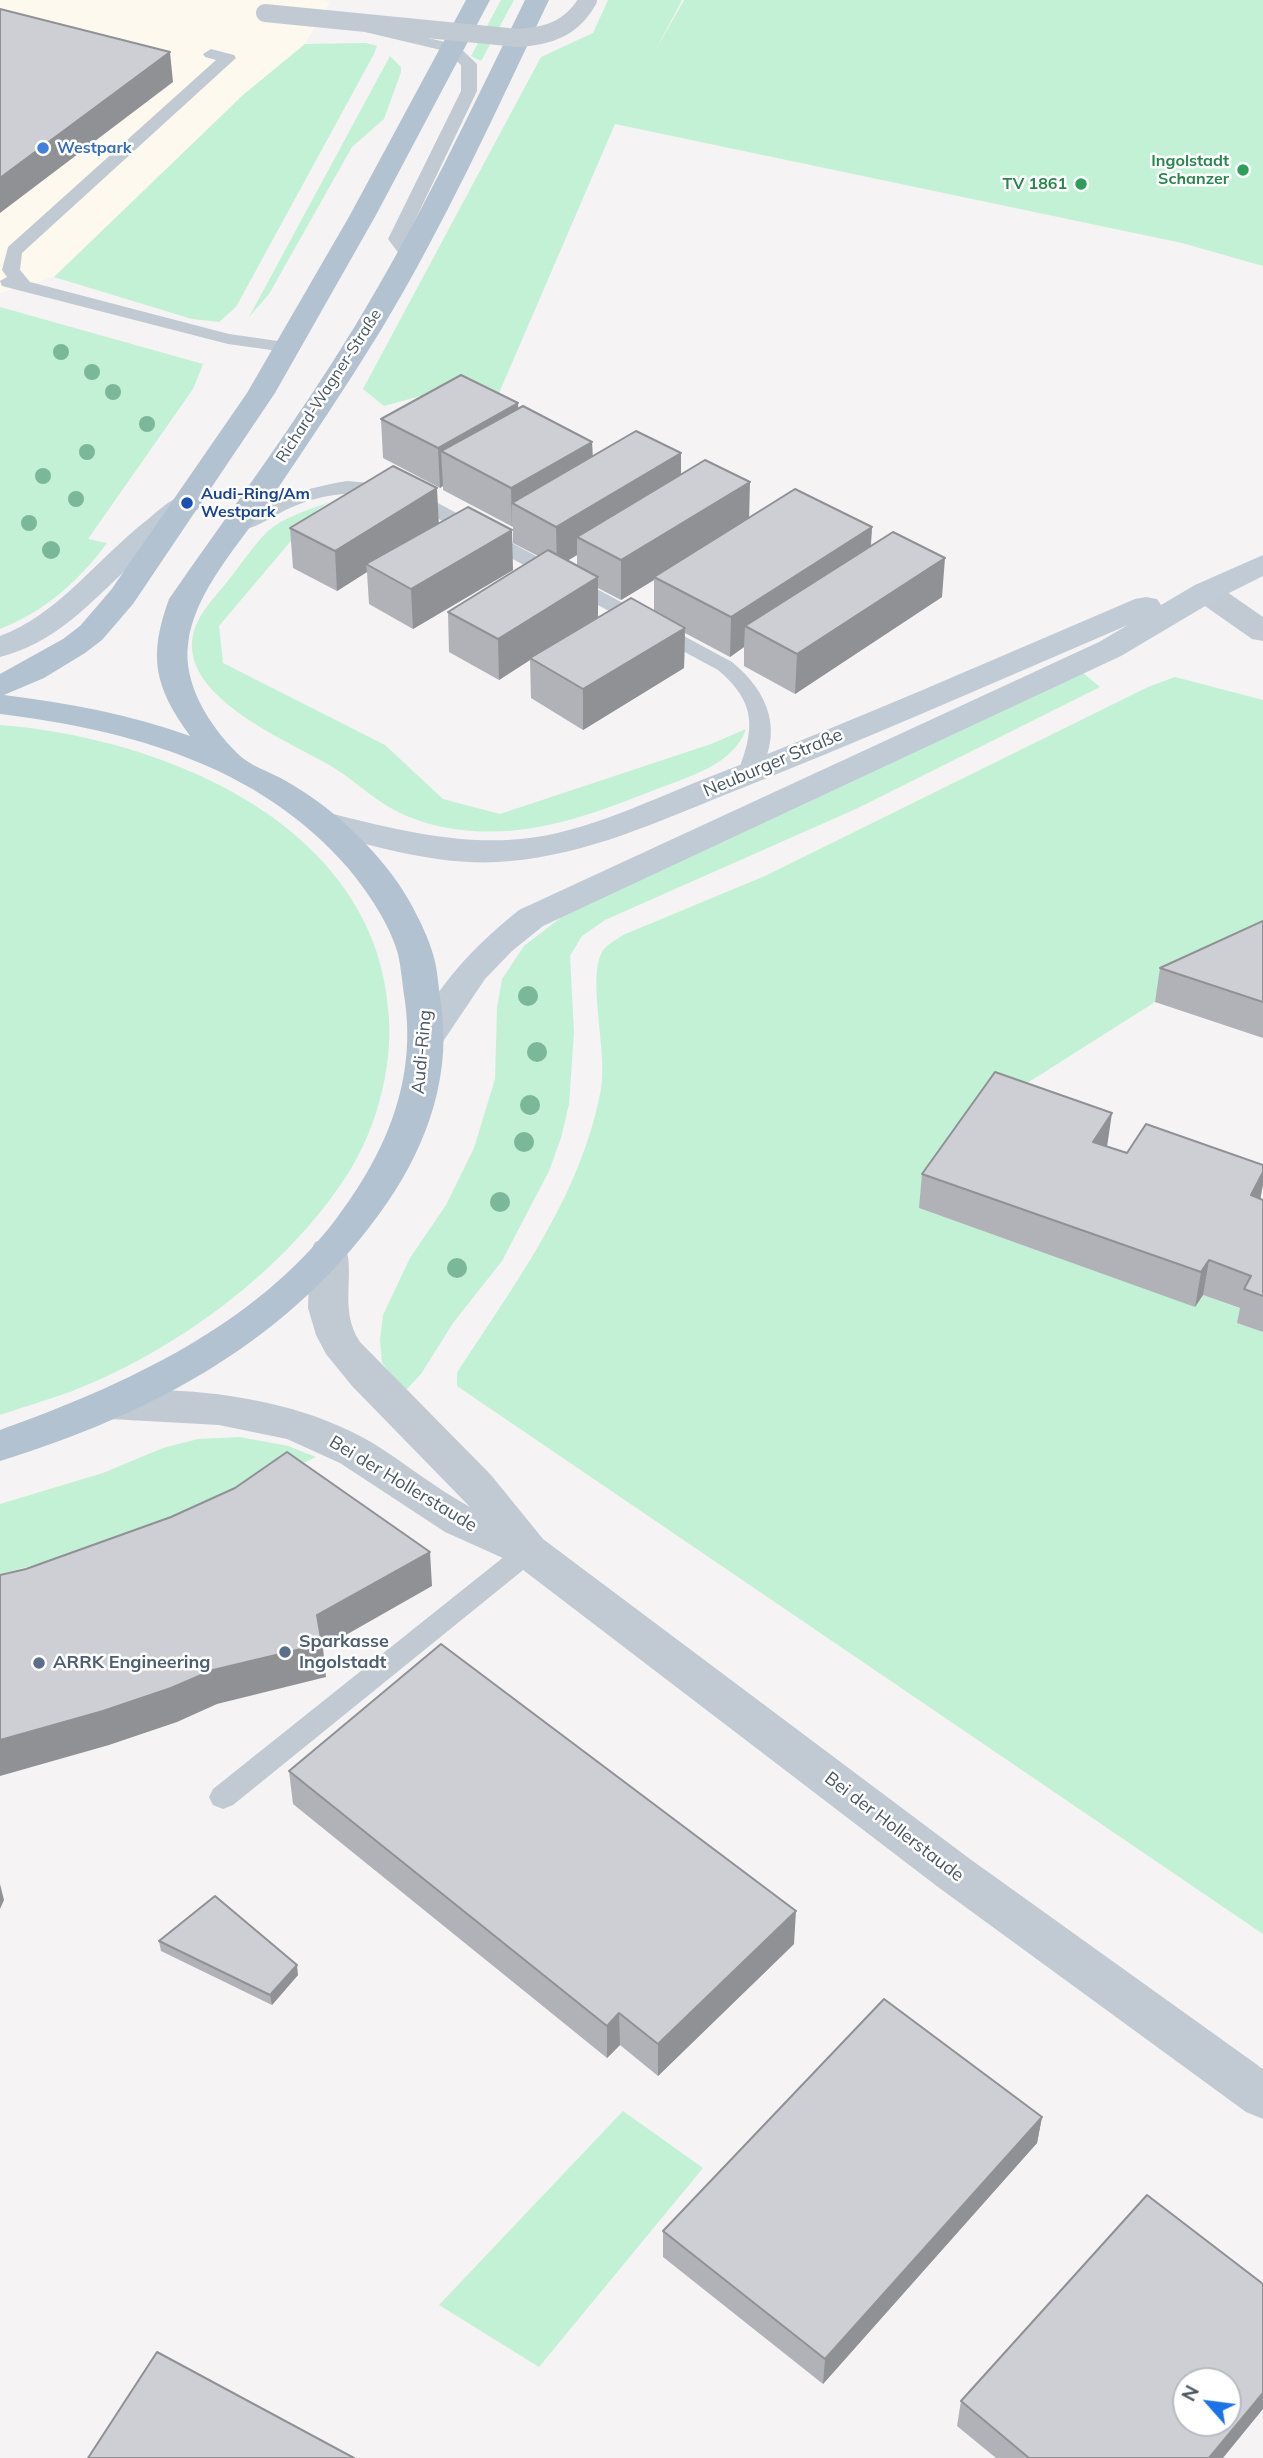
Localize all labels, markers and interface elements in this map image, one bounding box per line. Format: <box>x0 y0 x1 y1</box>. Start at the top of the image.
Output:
place label: Westpark <box>57 138 132 158</box>
marker: Westpark <box>35 140 51 156</box>
place label: Ingolstadt Schanzer <box>1151 151 1229 189</box>
marker: Ingolstadt Schanzer <box>1235 162 1251 178</box>
place label: TV 1861 <box>1003 174 1067 194</box>
marker: TV 1861 <box>1073 176 1089 192</box>
street label: Richard-Wagner-Straße <box>272 306 386 466</box>
place label: Audi-Ring/Am Westpark <box>201 484 310 522</box>
marker: Audi-Ring/Am Westpark <box>179 495 195 511</box>
street label: Neuburger Straße <box>700 724 846 802</box>
street label: Audi-Ring <box>408 1009 436 1095</box>
street label: Bei der Hollerstaude <box>325 1431 481 1537</box>
place label: Sparkasse Ingolstadt <box>299 1631 389 1674</box>
marker: Sparkasse Ingolstadt <box>277 1644 293 1660</box>
place label: ARRK Engineering <box>53 1652 211 1674</box>
marker: ARRK Engineering <box>31 1655 47 1671</box>
street label: Bei der Hollerstaude <box>820 1768 968 1886</box>
north arrow <box>1172 2367 1242 2437</box>
text: N <box>1176 2381 1204 2405</box>

